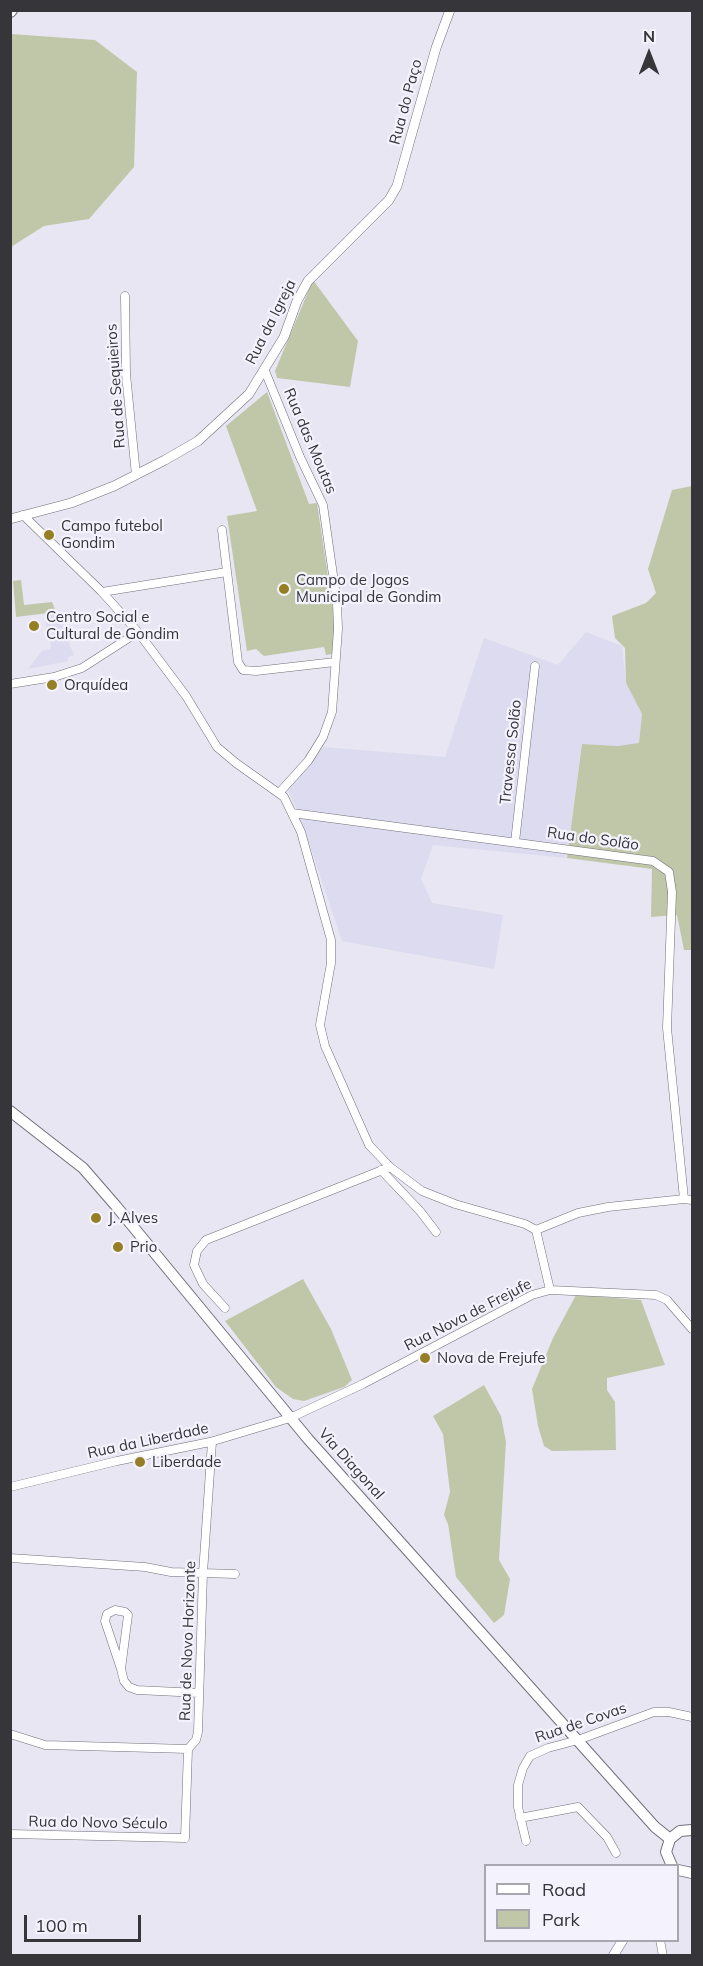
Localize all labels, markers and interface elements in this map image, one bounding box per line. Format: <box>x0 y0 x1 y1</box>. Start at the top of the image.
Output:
north arrow <box>619 24 679 84</box>
text: N <box>643 26 655 46</box>
street label: Rua do Paço <box>386 57 426 147</box>
street label: Rua da Igreja <box>242 277 300 367</box>
street label: Rua de Sequieiros <box>103 323 129 449</box>
street label: Rua das Moutas <box>280 385 340 497</box>
place label: Campo futebol Gondim <box>61 517 163 552</box>
marker: Campo futebol Gondim <box>42 528 56 542</box>
place label: Campo de Jogos Municipal de Gondim <box>296 571 441 606</box>
marker: Campo de Jogos Municipal de Gondim <box>277 582 291 596</box>
place label: Centro Social e Cultural de Gondim <box>46 608 179 643</box>
marker: Centro Social e Cultural de Gondim <box>27 619 41 633</box>
place label: Orquídea <box>64 676 128 694</box>
marker: Orquídea <box>45 678 59 692</box>
street label: Travessa Solão <box>497 699 525 805</box>
street label: Rua do Solão <box>546 824 640 854</box>
place label: J. Alves <box>108 1209 158 1227</box>
marker: J. Alves <box>89 1211 103 1225</box>
place label: Prio <box>130 1238 157 1256</box>
marker: Prio <box>111 1240 125 1254</box>
street label: Rua Nova de Frejufe <box>401 1275 535 1355</box>
place label: Nova de Frejufe <box>437 1349 545 1367</box>
marker: Nova de Frejufe <box>418 1351 432 1365</box>
street label: Rua da Liberdade <box>86 1419 210 1463</box>
street label: Via Diagonal <box>314 1425 388 1503</box>
place label: Liberdade <box>152 1453 221 1471</box>
marker: Liberdade <box>133 1455 147 1469</box>
street label: Rua de Novo Horizonte <box>176 1561 200 1721</box>
street label: Rua de Covas <box>533 1699 629 1747</box>
street label: Rua do Novo Século <box>28 1813 168 1833</box>
legend <box>484 1864 679 1942</box>
text: Road <box>542 1878 586 1901</box>
scale bar <box>27 1903 144 1941</box>
text: Park <box>542 1908 580 1931</box>
text: 100 m <box>35 1914 88 1937</box>

